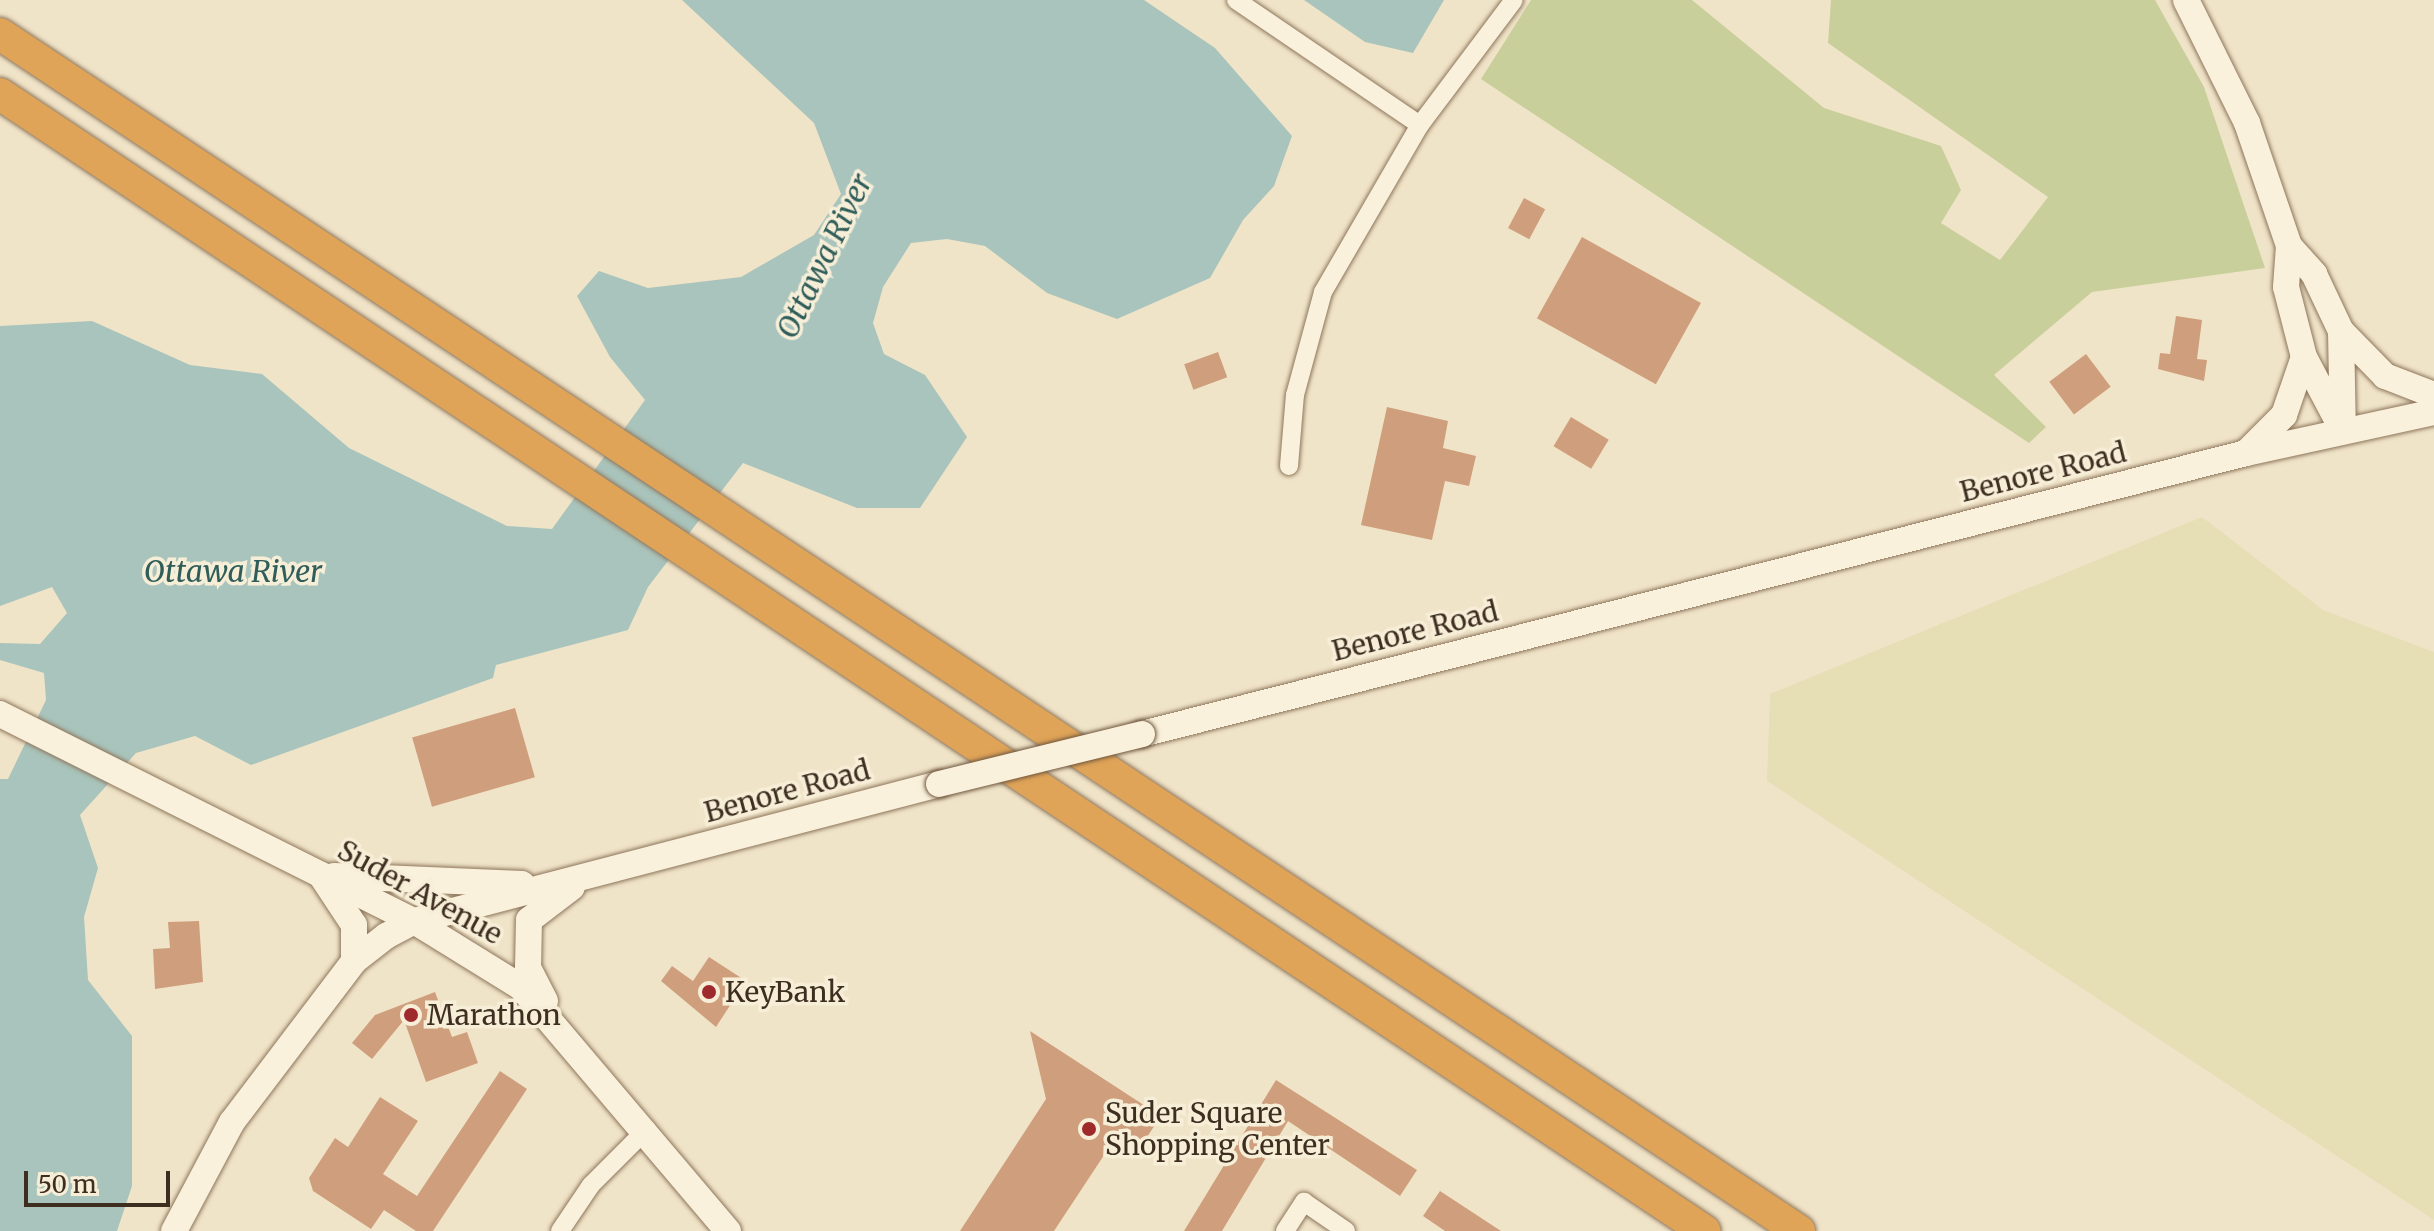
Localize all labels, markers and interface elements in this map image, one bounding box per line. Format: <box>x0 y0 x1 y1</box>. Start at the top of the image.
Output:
water label: Ottawa River <box>769 168 879 344</box>
street label: Benore Road <box>1956 435 2130 509</box>
water label: Ottawa River <box>144 553 322 589</box>
street label: Benore Road <box>1328 594 1502 668</box>
street label: Benore Road <box>701 753 873 829</box>
street label: Suder Avenue <box>332 833 508 951</box>
place label: KeyBank <box>725 975 845 1009</box>
marker: KeyBank <box>700 983 718 1001</box>
place label: Marathon <box>427 998 561 1032</box>
marker: Marathon <box>402 1006 420 1024</box>
place label: Suder Square Shopping Center <box>1105 1096 1330 1162</box>
marker: Suder Square Shopping Center <box>1080 1120 1098 1138</box>
scale bar <box>28 1155 174 1205</box>
text: 50 m <box>38 1169 97 1200</box>

